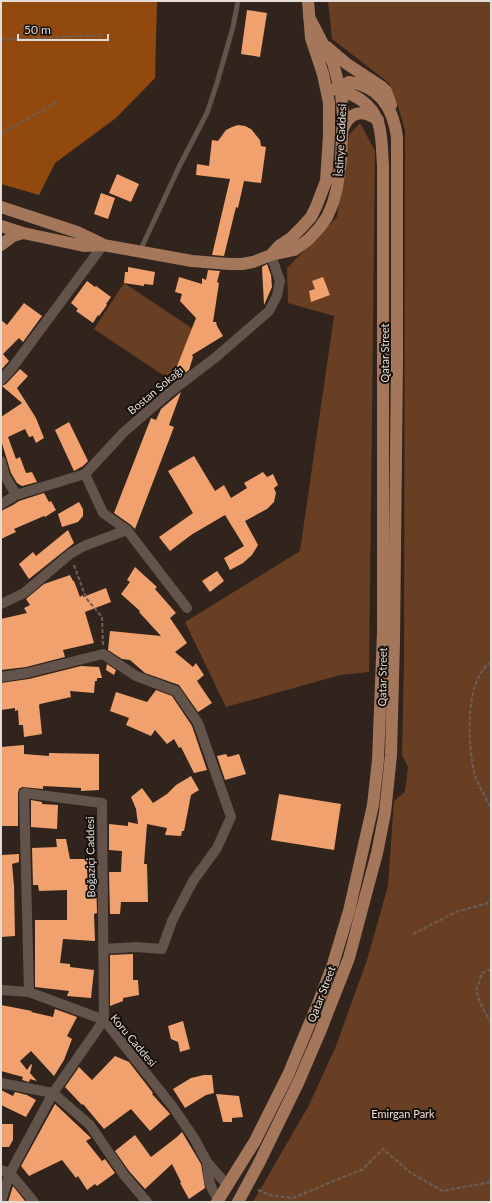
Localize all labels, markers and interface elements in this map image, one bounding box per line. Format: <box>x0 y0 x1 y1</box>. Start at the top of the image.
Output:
scale bar <box>18 16 108 42</box>
text: 50 m <box>24 22 51 37</box>
street label: İstinye Caddesi <box>332 103 348 177</box>
street label: Qatar Street <box>378 323 391 383</box>
street label: Bostan Sokağı <box>125 363 185 417</box>
street label: Qatar Street <box>375 647 389 707</box>
street label: Boğaziçi Caddesi <box>83 816 97 898</box>
street label: Qatar Street <box>304 964 338 1024</box>
street label: Koru Caddesi <box>108 1011 160 1069</box>
park label: Emirgan Park <box>371 1107 435 1120</box>

